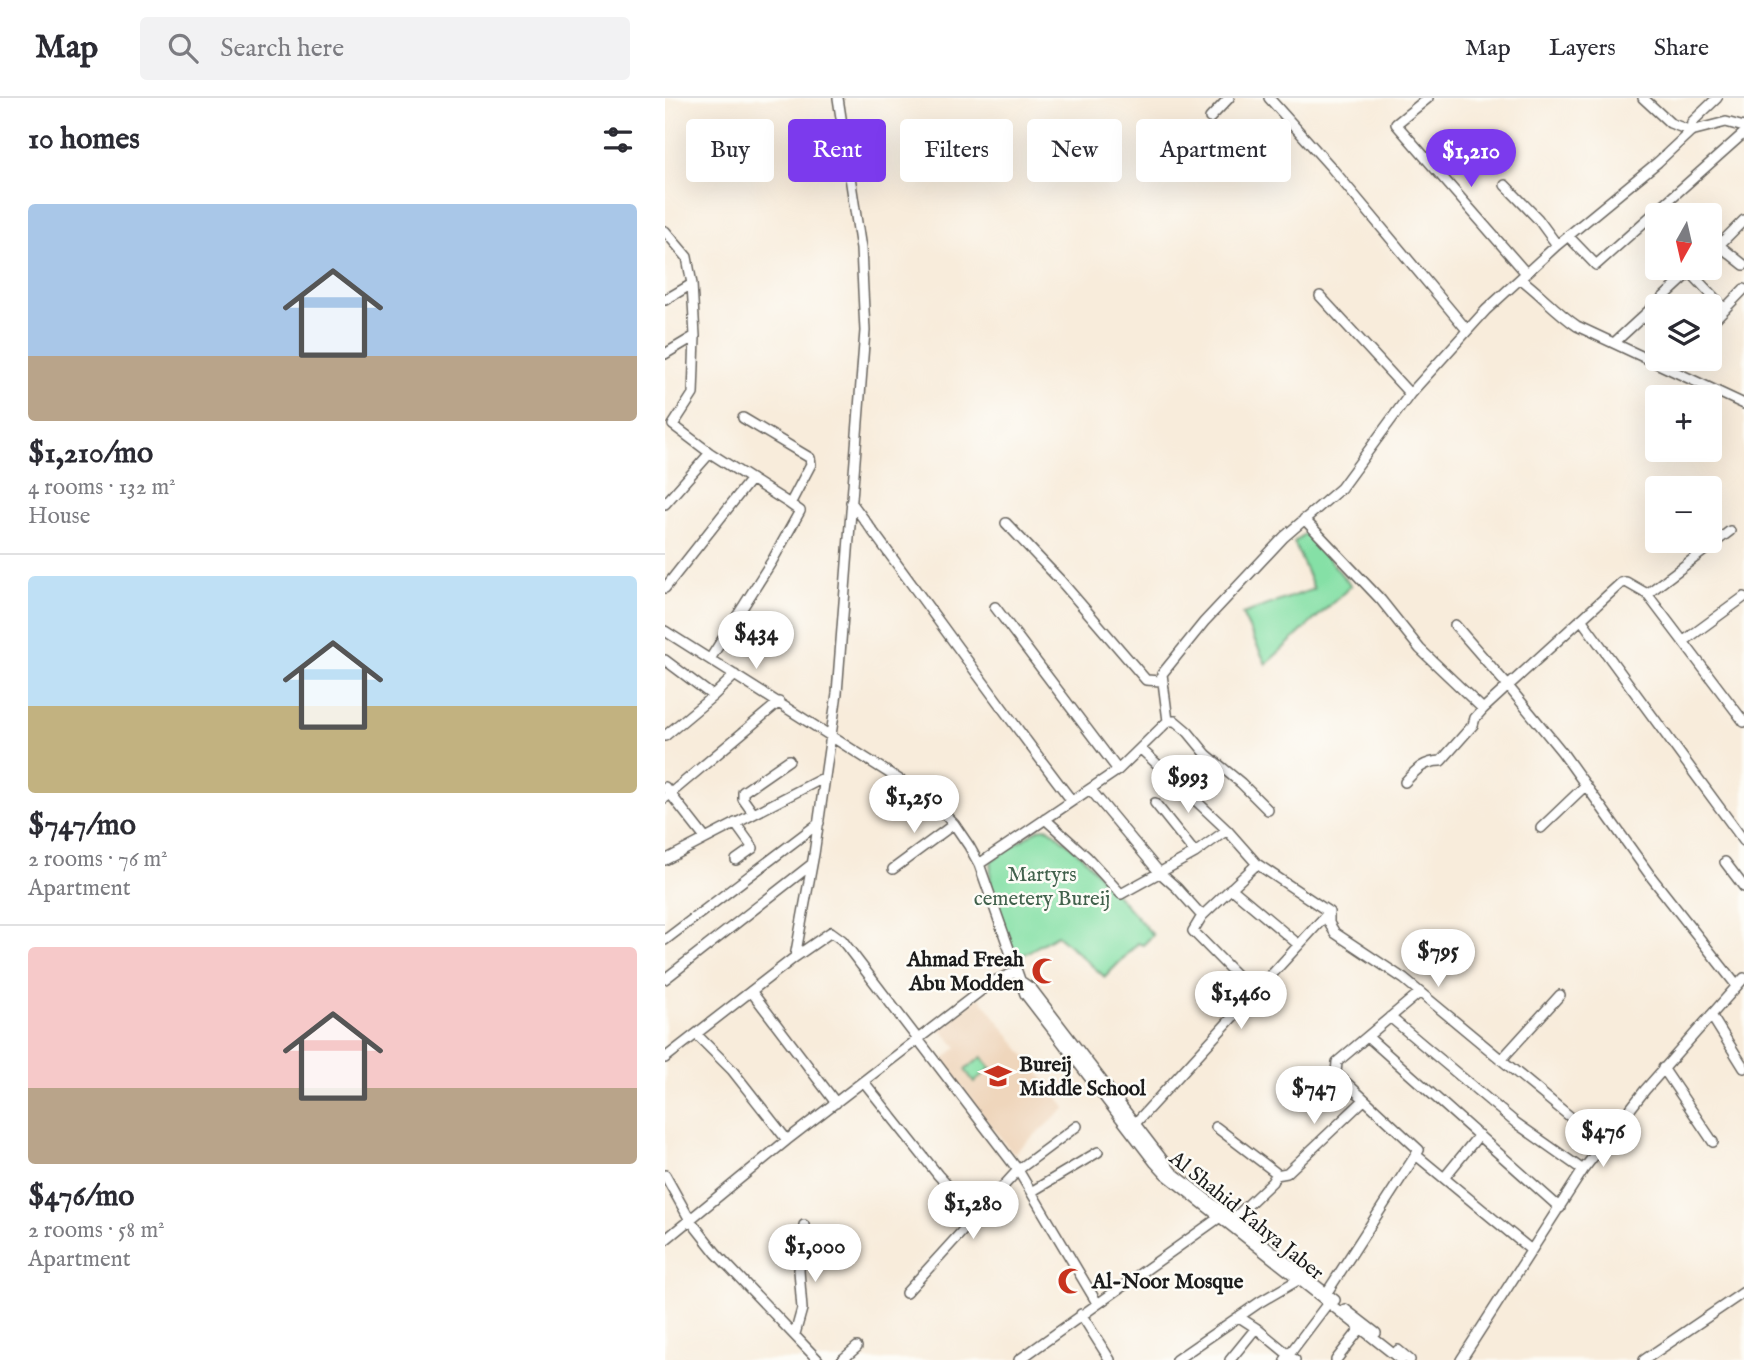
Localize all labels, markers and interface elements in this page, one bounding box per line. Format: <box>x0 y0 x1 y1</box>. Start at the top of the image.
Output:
search box <box>140 17 630 80</box>
text: Map <box>35 27 98 69</box>
icon: search <box>164 29 202 67</box>
text: Search here <box>220 32 344 65</box>
text: Map <box>1465 33 1511 64</box>
text: Layers <box>1549 33 1616 64</box>
text: Share <box>1654 33 1709 64</box>
chip: Buy <box>686 119 774 182</box>
chip: Rent <box>788 119 886 182</box>
chip: Filters <box>900 119 1013 182</box>
chip: New <box>1027 119 1122 182</box>
chip: Apartment <box>1136 119 1291 182</box>
text: 10 homes <box>28 121 140 159</box>
icon: filters <box>599 121 637 159</box>
pin: $1,210 <box>1414 130 1528 189</box>
text: $1,210 <box>1442 137 1500 166</box>
north arrow <box>1645 203 1722 280</box>
map controls <box>1645 203 1722 553</box>
icon: home <box>270 250 396 376</box>
button: layers <box>1645 294 1722 371</box>
button: + <box>1645 385 1722 462</box>
text: $1,210/mo <box>28 435 153 473</box>
text: 4 rooms · 132 m² <box>28 473 176 502</box>
button: − <box>1645 476 1722 553</box>
text: House <box>28 502 90 531</box>
pin: $434 <box>715 612 797 671</box>
text: $434 <box>734 619 778 648</box>
icon: home <box>270 622 396 748</box>
pin: $993 <box>1147 756 1229 815</box>
text: $993 <box>1167 763 1209 792</box>
pin: $1,250 <box>857 776 971 835</box>
text: $1,250 <box>885 783 943 812</box>
text: $747/mo <box>28 807 136 845</box>
text: 2 rooms · 76 m² <box>28 845 168 874</box>
park label: Martyrs cemetery Bureij <box>974 862 1110 913</box>
text: Apartment <box>28 874 131 903</box>
pin: $795 <box>1397 930 1479 989</box>
text: $795 <box>1417 937 1459 966</box>
place label: Ahmad Freah Abu Modden <box>906 947 1025 998</box>
mosque icon: Ahmad Freah Abu Modden <box>1030 956 1060 986</box>
pin: $1,460 <box>1184 972 1298 1031</box>
text: $1,460 <box>1211 979 1271 1008</box>
icon: home <box>270 993 396 1119</box>
place label: Bureij Middle School <box>1019 1052 1147 1103</box>
school or university icon: Bureij Middle School <box>983 1061 1013 1091</box>
pin: $747 <box>1273 1066 1355 1126</box>
text: $747 <box>1292 1074 1336 1103</box>
pin: $476 <box>1562 1110 1644 1169</box>
text: $476 <box>1581 1117 1625 1146</box>
street label: Al Shahid Yahya Jaber <box>1162 1145 1329 1287</box>
text: $476/mo <box>28 1178 135 1216</box>
pin: $1,280 <box>916 1182 1030 1241</box>
text: $1,280 <box>944 1189 1002 1218</box>
text: 2 rooms · 58 m² <box>28 1216 165 1245</box>
pin: $1,000 <box>758 1224 872 1284</box>
text: $1,000 <box>784 1232 846 1261</box>
text: Apartment <box>28 1245 131 1274</box>
mosque icon: Al-Noor Mosque <box>1056 1266 1086 1296</box>
place label: Al-Noor Mosque <box>1091 1269 1244 1296</box>

